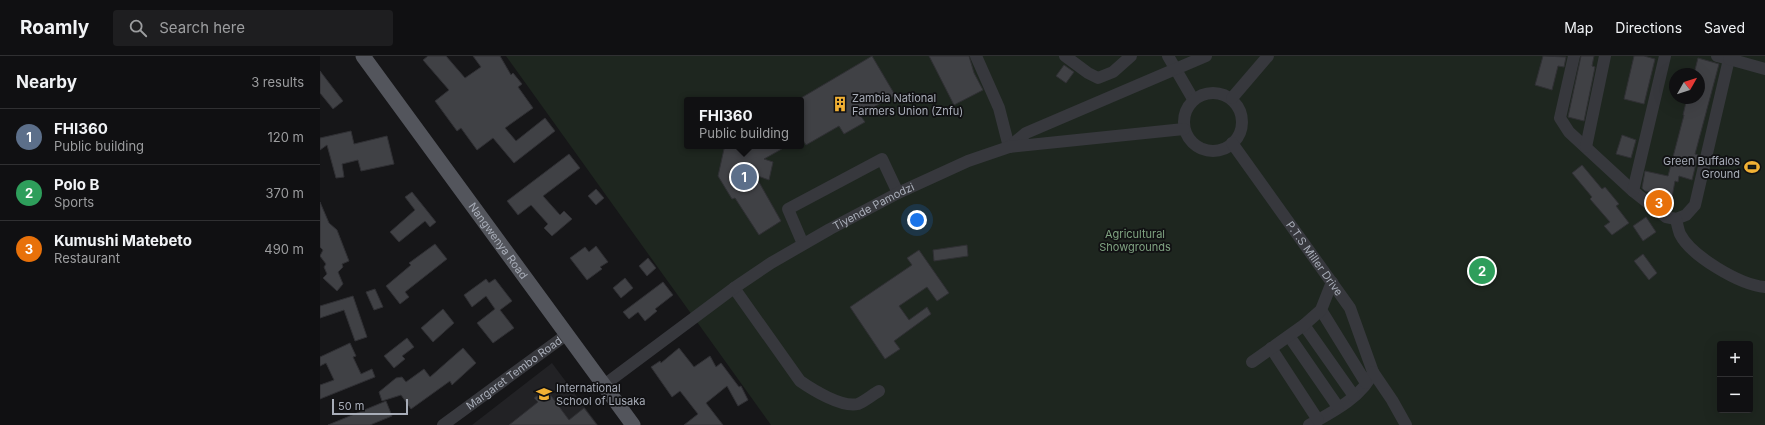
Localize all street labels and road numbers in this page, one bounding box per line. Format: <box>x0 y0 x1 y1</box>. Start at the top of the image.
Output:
street label: Tiyende Pamodzi <box>830 180 916 233</box>
street label: Nangwenya Road <box>466 200 531 282</box>
street label: P.T.S Miller Drive <box>1283 218 1346 299</box>
street label: Margaret Tembo Road <box>463 333 565 413</box>

